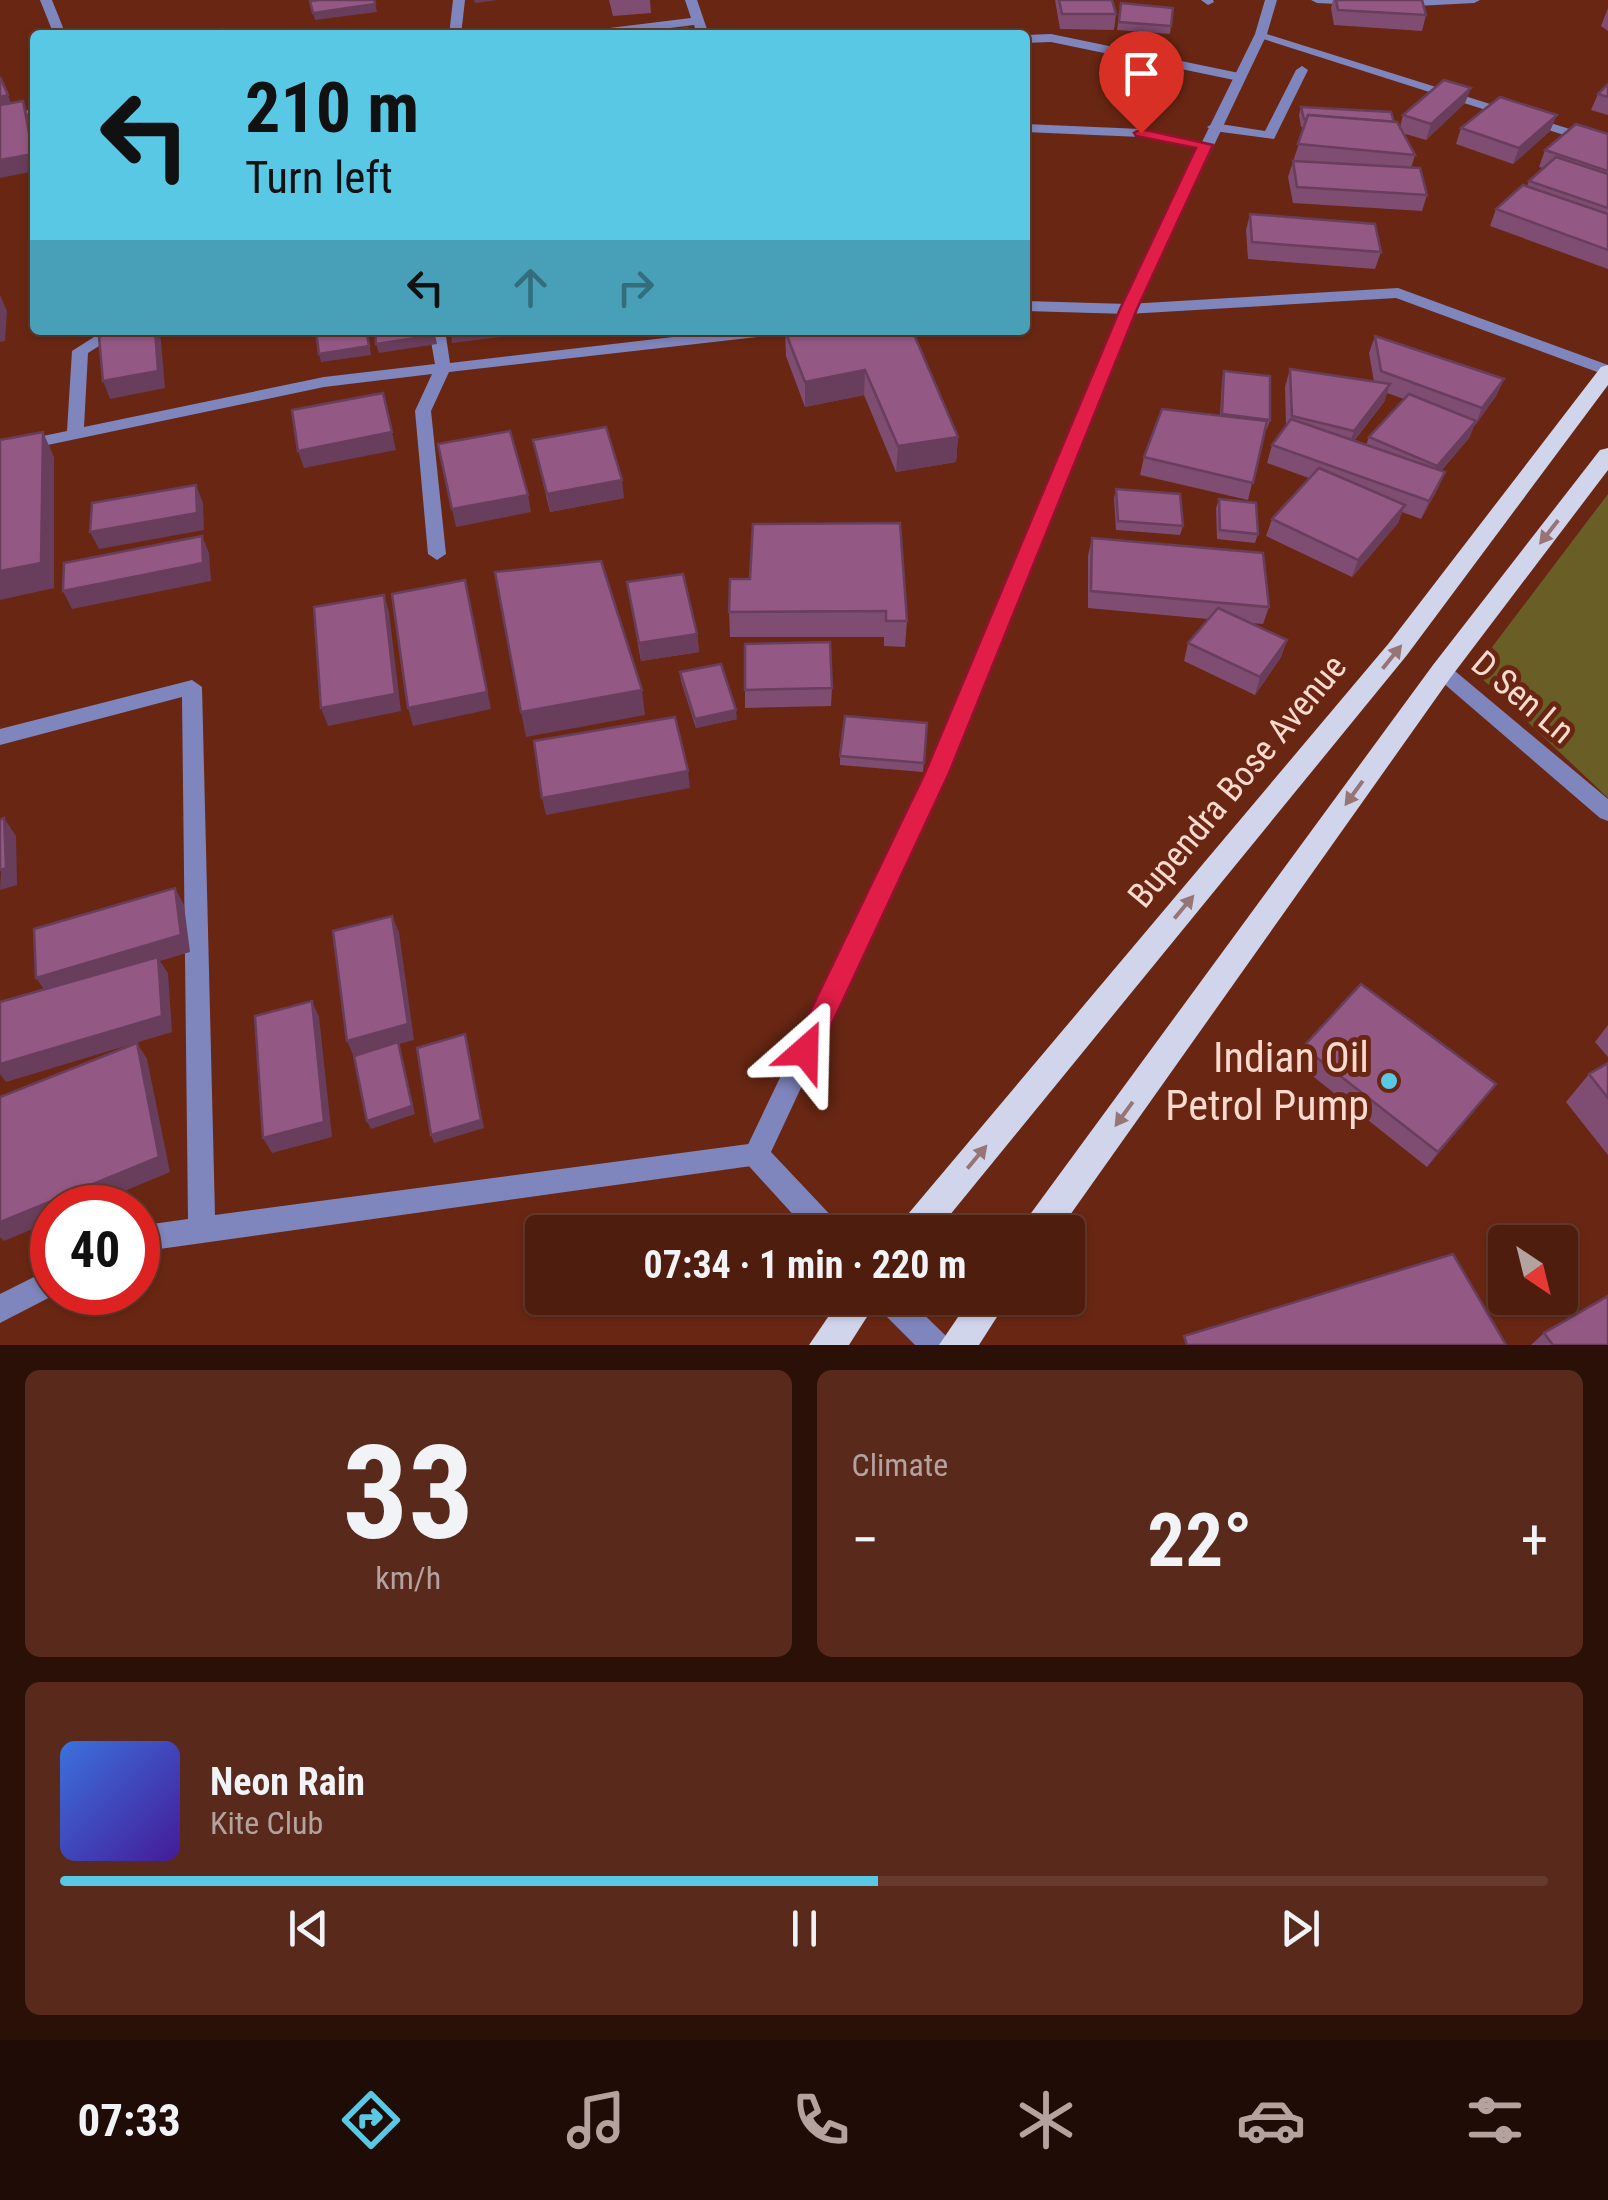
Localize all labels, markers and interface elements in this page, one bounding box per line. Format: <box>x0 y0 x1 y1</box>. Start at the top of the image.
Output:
pin <box>1099 31 1184 134</box>
icon: arrive <box>1114 46 1169 101</box>
text: 210 m <box>245 67 419 149</box>
icon: left <box>80 70 210 200</box>
text: Turn left <box>245 151 393 204</box>
icon: left <box>398 260 453 315</box>
icon: ahead <box>503 260 558 315</box>
icon: right <box>608 260 663 315</box>
one-way arrow <box>1539 519 1559 545</box>
street label: D Sen Ln <box>1463 643 1582 752</box>
one-way arrow <box>1381 644 1402 670</box>
street label: Bupendra Bose Avenue <box>1120 647 1355 916</box>
one-way arrow <box>1345 780 1365 806</box>
one-way arrow <box>1173 895 1194 920</box>
position arrow <box>753 999 857 1103</box>
place label: Indian Oil Petrol Pump <box>1165 1033 1369 1130</box>
marker: Indian Oil Petrol Pump <box>1378 1070 1400 1092</box>
one-way arrow <box>1115 1100 1134 1127</box>
one-way arrow <box>966 1145 987 1170</box>
speed limit sign: 40 <box>30 1185 160 1315</box>
north arrow <box>1488 1225 1578 1315</box>
map controls <box>1488 1225 1578 1315</box>
text: 07:34 · 1 min · 220 m <box>644 1243 966 1287</box>
text: 33 <box>343 1417 474 1570</box>
text: Climate <box>852 1446 948 1484</box>
text: 22° <box>1147 1496 1252 1584</box>
text: − <box>852 1508 879 1572</box>
text: + <box>1521 1508 1548 1572</box>
text: km/h <box>375 1559 441 1597</box>
text: Neon Rain <box>210 1760 365 1804</box>
text: Kite Club <box>210 1804 323 1842</box>
icon: previous <box>281 1901 336 1956</box>
icon: pause <box>777 1901 832 1956</box>
icon: next <box>1273 1901 1328 1956</box>
icon: directions <box>336 2085 406 2155</box>
icon: music <box>561 2085 631 2155</box>
icon: phone <box>786 2085 856 2155</box>
icon: climate <box>1011 2085 1081 2155</box>
icon: car <box>1236 2085 1306 2155</box>
icon: filters <box>1460 2085 1530 2155</box>
text: 07:33 <box>77 2094 181 2147</box>

